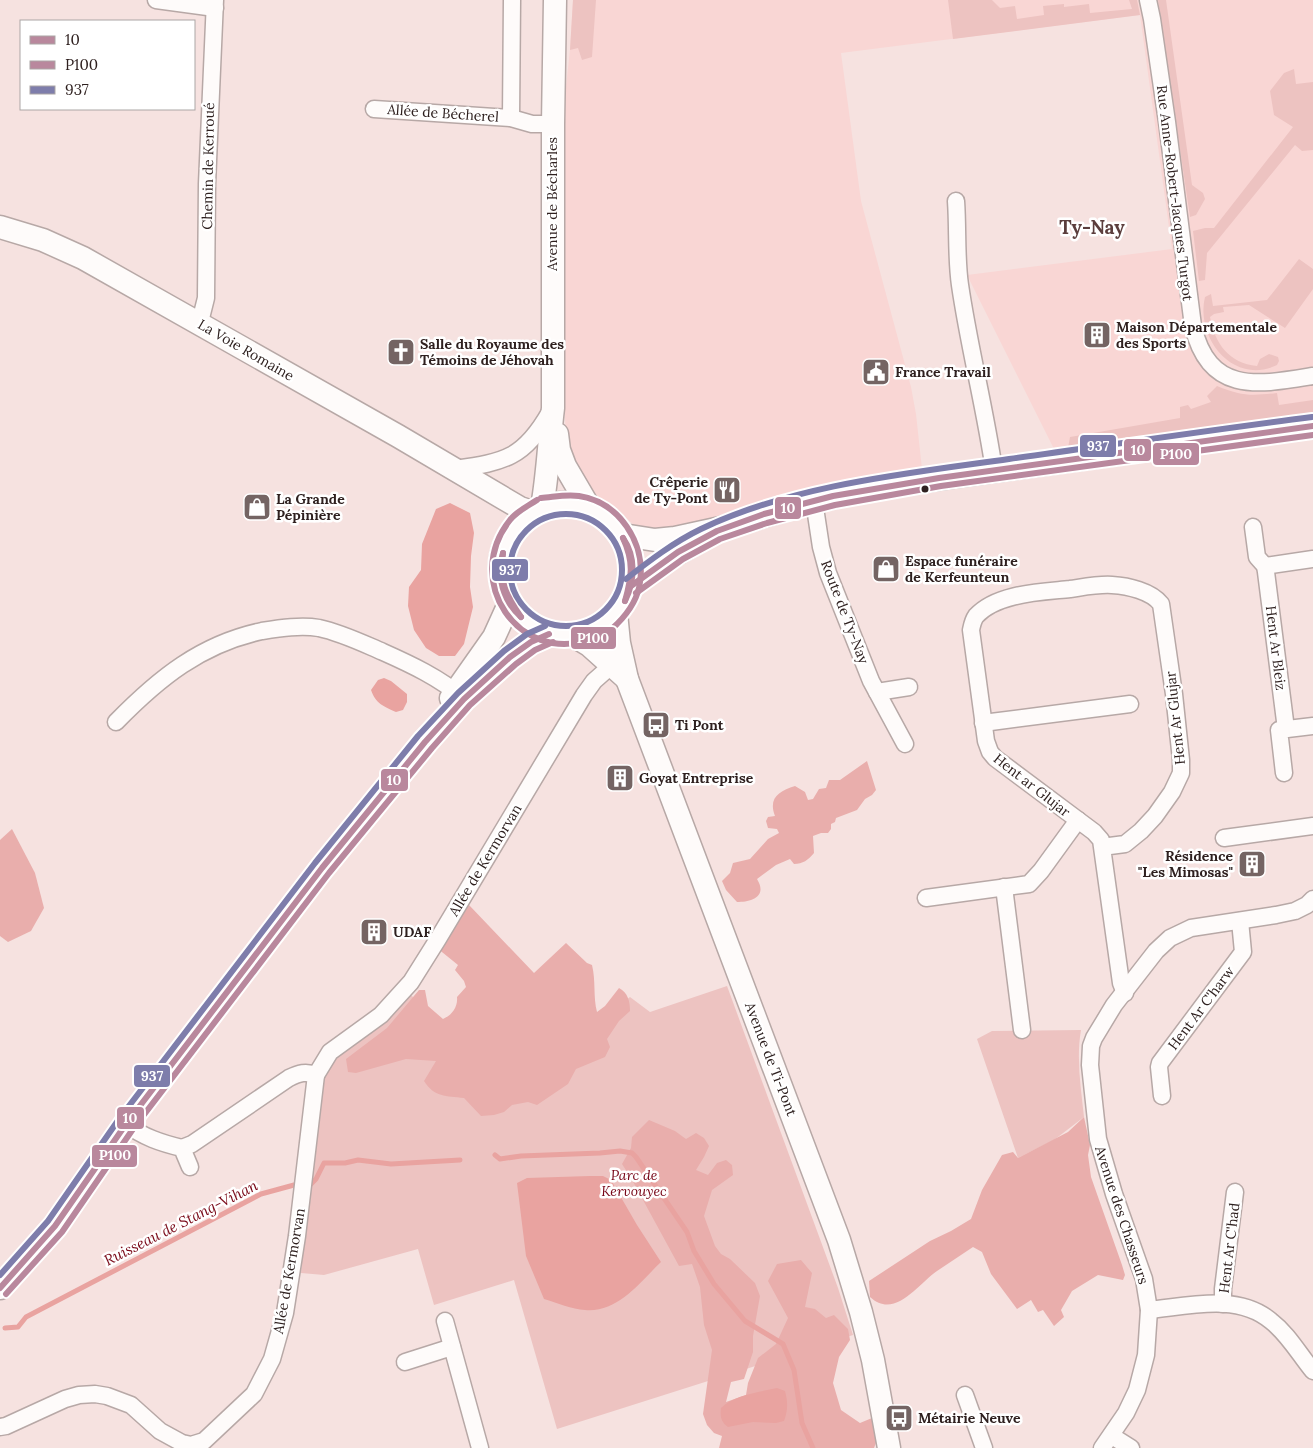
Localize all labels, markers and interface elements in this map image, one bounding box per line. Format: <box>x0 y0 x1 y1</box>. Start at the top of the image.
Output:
legend <box>20 20 195 110</box>
text: 10 <box>65 30 80 49</box>
text: P100 <box>65 55 98 74</box>
text: 937 <box>65 80 89 99</box>
street label: Rue Anne-Robert-Jacques Turgot <box>1153 84 1197 302</box>
street label: Allée de Bécherel <box>386 100 500 126</box>
street label: Chemin de Kerroué <box>198 102 218 230</box>
street label: Avenue de Bécharles <box>543 137 561 272</box>
district label: Ty-Nay <box>1059 215 1125 239</box>
street label: La Voie Romaine <box>195 315 298 385</box>
place label: Maison Départementale des Sports <box>1116 318 1277 352</box>
building icon: Maison Départementale des Sports <box>1082 320 1112 350</box>
place label: Salle du Royaume des Témoins de Jéhovah <box>420 335 564 369</box>
church icon: Salle du Royaume des Témoins de Jéhovah <box>386 337 416 367</box>
public building icon: France Travail <box>861 357 891 387</box>
place label: France Travail <box>895 363 991 381</box>
line badge: 937 <box>1079 434 1117 458</box>
text: 937 <box>1087 437 1110 455</box>
line badge: 10 <box>1123 438 1152 462</box>
text: 10 <box>1131 441 1145 459</box>
line badge: P100 <box>1152 442 1200 466</box>
text: P100 <box>1160 445 1192 463</box>
place label: Crêperie de Ty-Pont <box>634 473 708 507</box>
restaurant icon: Crêperie de Ty-Pont <box>712 475 742 505</box>
unlabelled marker <box>920 484 930 494</box>
place label: La Grande Pépinière <box>276 490 345 524</box>
shop icon: La Grande Pépinière <box>242 492 272 522</box>
line badge: 10 <box>774 496 802 520</box>
text: 10 <box>781 499 795 517</box>
place label: Espace funéraire de Kerfeunteun <box>905 552 1018 586</box>
shop icon: Espace funéraire de Kerfeunteun <box>871 554 901 584</box>
line badge: 937 <box>491 558 529 582</box>
street label: Route de Ty-Nay <box>817 558 873 667</box>
text: 937 <box>499 561 522 579</box>
street label: Hent Ar Bleiz <box>1262 605 1290 691</box>
line badge: P100 <box>570 626 617 650</box>
text: P100 <box>577 629 609 647</box>
street label: Hent Ar Glujar <box>1161 670 1189 766</box>
bus stop icon: Ti Pont <box>641 710 671 740</box>
place label: Ti Pont <box>675 716 724 734</box>
street label: Hent ar Glujar <box>990 749 1074 821</box>
building icon: Goyat Entreprise <box>605 763 635 793</box>
line badge: 10 <box>380 768 409 792</box>
place label: Goyat Entreprise <box>639 769 754 787</box>
text: 10 <box>387 771 401 789</box>
street label: Allée de Kermorvan <box>444 800 526 920</box>
place label: Résidence "Les Mimosas" <box>1138 847 1233 881</box>
building icon: Résidence "Les Mimosas" <box>1237 849 1267 879</box>
building icon: UDAF <box>359 917 389 947</box>
place label: UDAF <box>393 923 431 941</box>
street label: Hent Ar C'harw <box>1164 962 1239 1053</box>
street label: Avenue de Ti-Pont <box>741 999 801 1119</box>
line badge: 937 <box>133 1064 171 1088</box>
text: 937 <box>141 1067 164 1085</box>
line badge: 10 <box>116 1106 145 1130</box>
text: 10 <box>123 1109 137 1127</box>
street label: Avenue des Chasseurs <box>1091 1143 1153 1286</box>
line badge: P100 <box>91 1144 138 1168</box>
text: P100 <box>99 1146 131 1164</box>
park label: Parc de Kervouyec <box>601 1166 667 1200</box>
water label: Ruisseau de Stang-Vihan <box>101 1175 262 1270</box>
street label: Hent Ar C'had <box>1215 1202 1243 1294</box>
street label: Allée de Kermorvan <box>269 1206 309 1336</box>
bus stop icon: Métairie Neuve <box>884 1403 914 1433</box>
place label: Métairie Neuve <box>918 1409 1021 1427</box>

